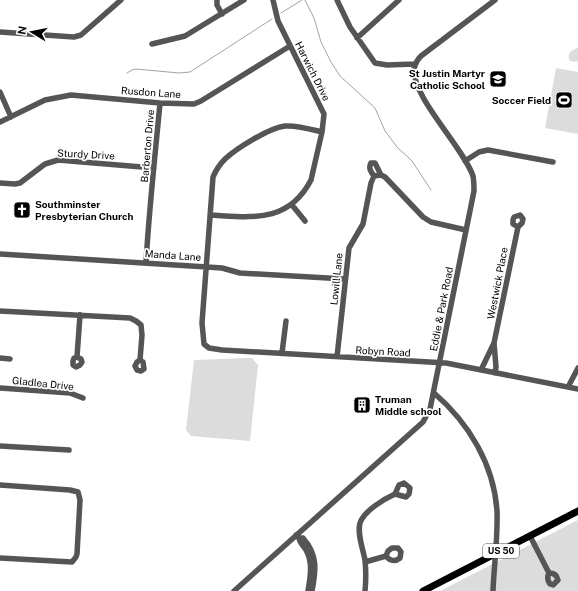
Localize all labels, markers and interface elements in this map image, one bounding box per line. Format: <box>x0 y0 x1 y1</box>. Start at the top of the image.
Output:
north arrow <box>12 12 52 52</box>
text: N <box>15 25 29 36</box>
street label: Harwich Drive <box>293 39 333 103</box>
place label: St Justin Martyr Catholic School <box>409 67 485 91</box>
school or university icon: St Justin Martyr Catholic School <box>488 69 508 89</box>
street label: Rusdon Lane <box>121 84 182 100</box>
sports icon: Soccer Field <box>554 90 574 110</box>
place label: Soccer Field <box>492 94 551 106</box>
street label: Barberton Drive <box>138 109 156 183</box>
street label: Sturdy Drive <box>57 146 115 162</box>
place label: Southminster Presbyterian Church <box>35 198 133 222</box>
church icon: Southminster Presbyterian Church <box>12 200 32 220</box>
street label: Westwick Place <box>484 246 510 320</box>
street label: Manda Lane <box>144 247 202 263</box>
street label: Lowill Lane <box>327 252 345 306</box>
street label: Eddie & Park Road <box>427 266 455 352</box>
street label: Robyn Road <box>355 344 411 358</box>
street label: Gladlea Drive <box>11 374 75 392</box>
place label: Truman Middle school <box>375 393 441 417</box>
building icon: Truman Middle school <box>352 395 372 415</box>
road number: US 50 <box>483 544 519 558</box>

